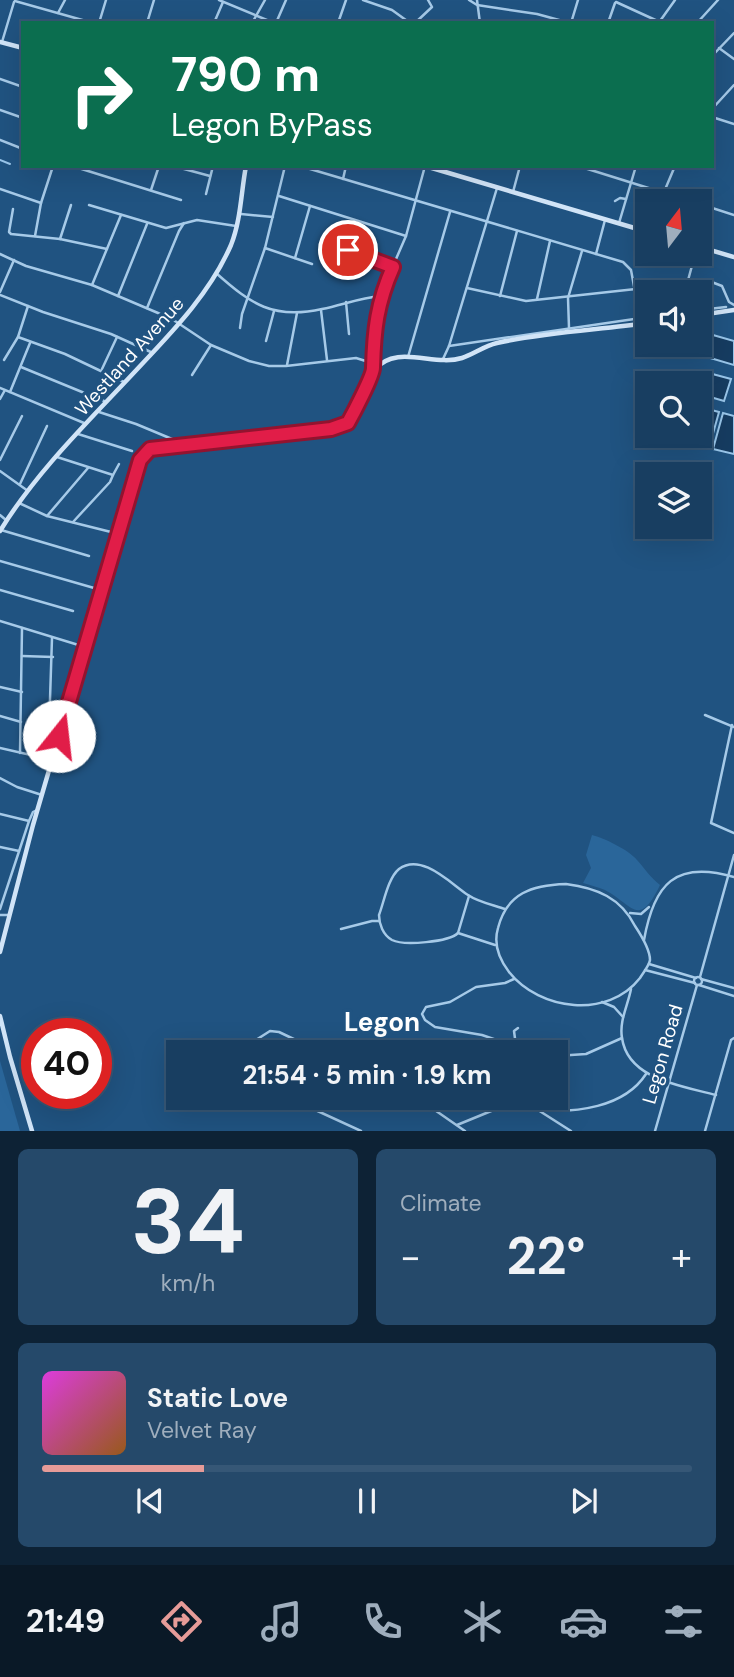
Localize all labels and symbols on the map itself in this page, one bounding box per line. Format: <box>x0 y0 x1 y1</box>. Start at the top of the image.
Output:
north arrow <box>635 189 712 266</box>
pin <box>318 220 378 280</box>
street label: Westland Avenue <box>69 292 189 421</box>
position arrow <box>22 699 96 773</box>
street label: Legon Road <box>636 1002 689 1107</box>
district label: Legon <box>344 1005 420 1039</box>
speed limit sign: 40 <box>21 1018 112 1109</box>

